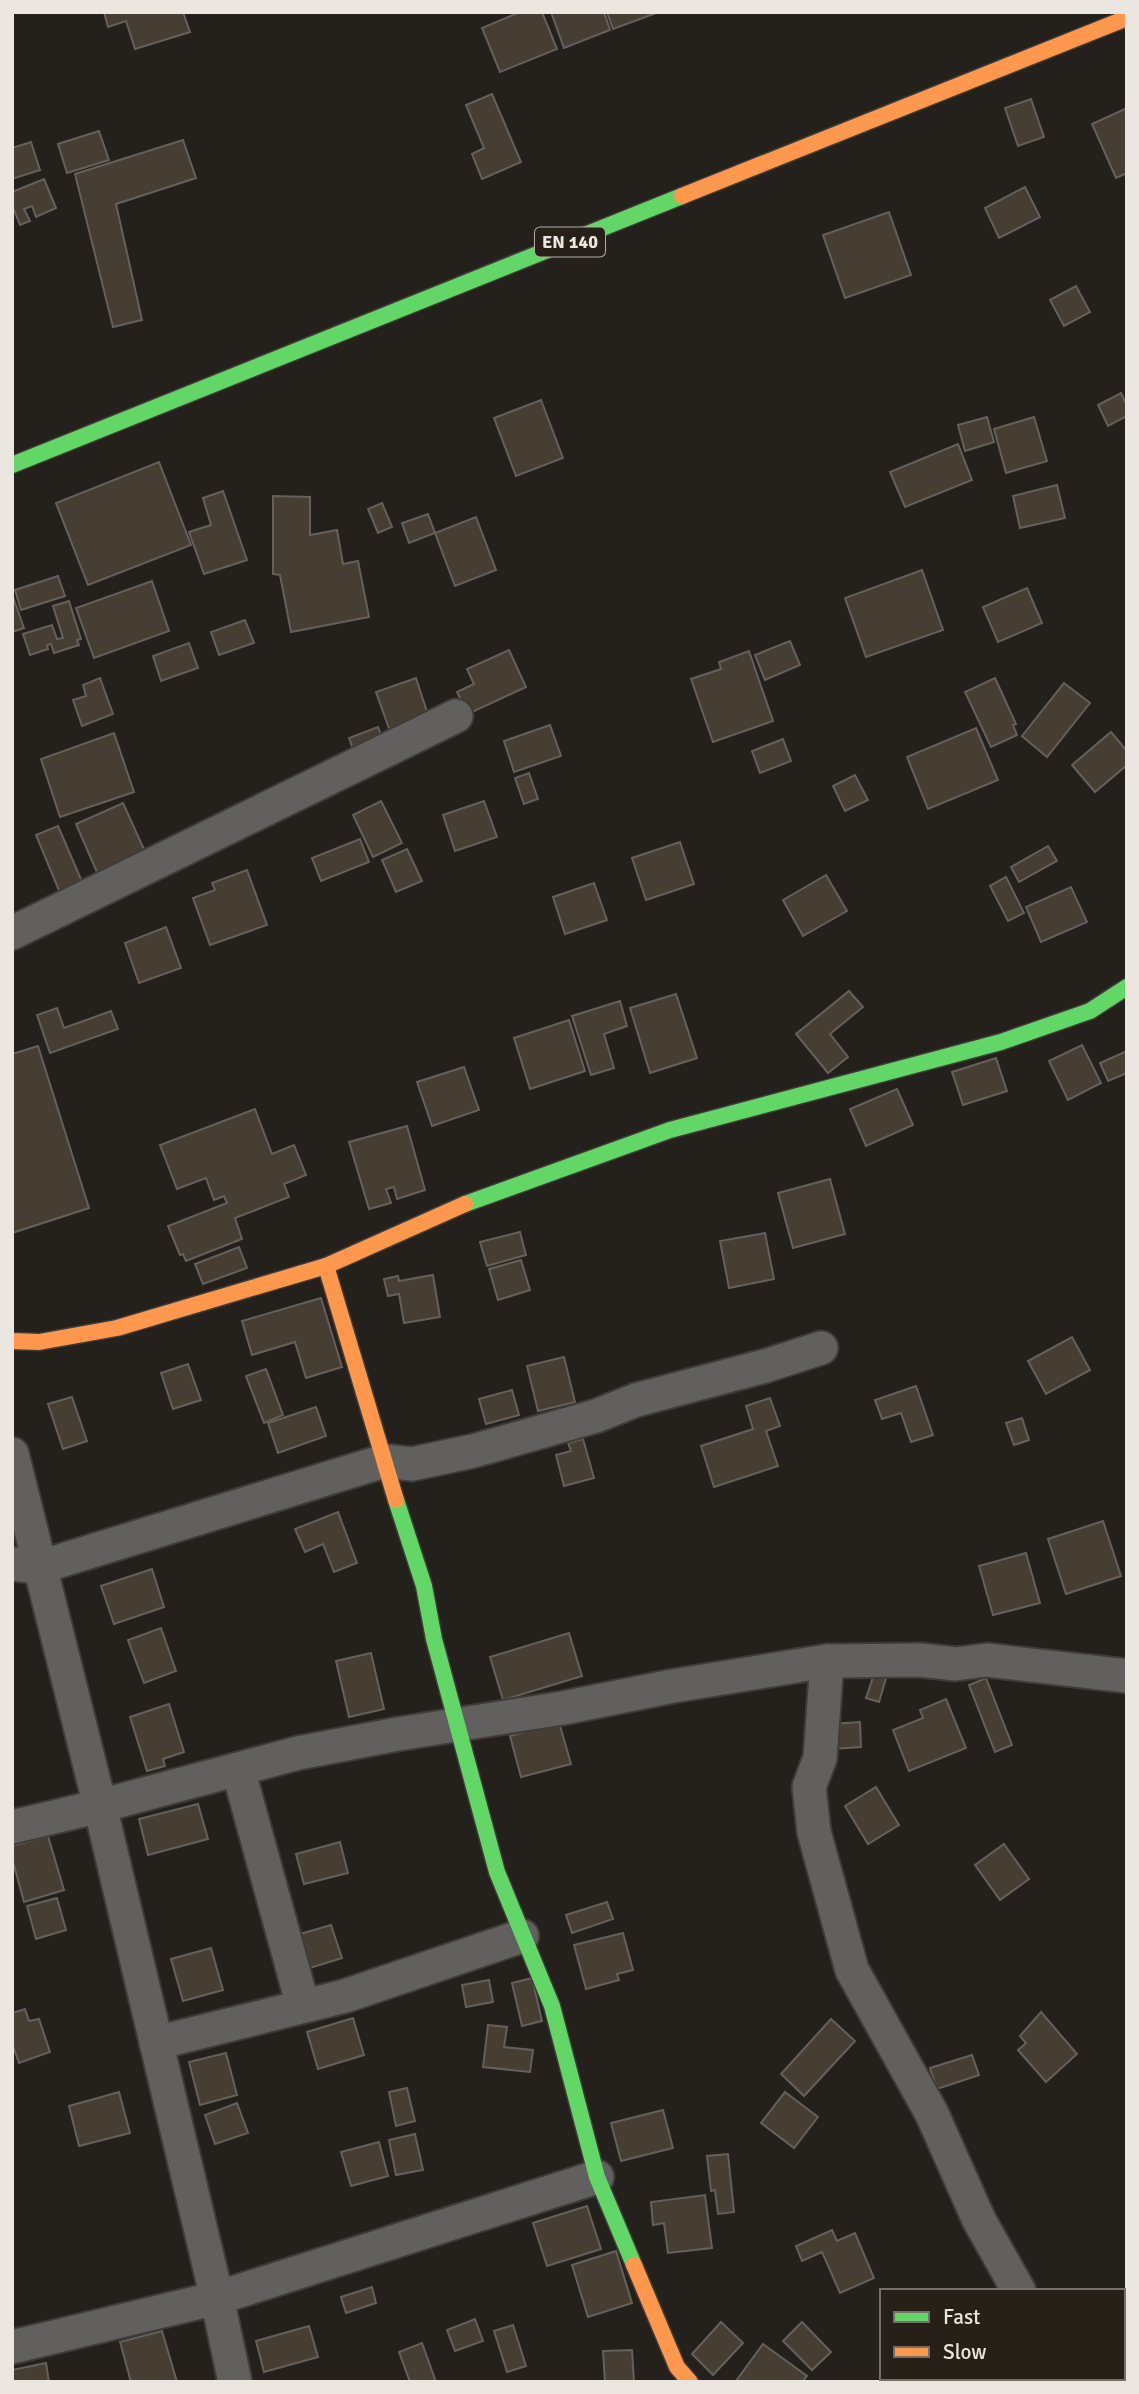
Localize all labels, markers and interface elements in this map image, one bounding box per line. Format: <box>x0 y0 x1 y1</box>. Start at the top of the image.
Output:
road number: EN 140 <box>535 228 605 256</box>
legend <box>880 2289 1125 2380</box>
text: Fast <box>943 2304 980 2330</box>
text: Slow <box>943 2339 987 2365</box>

